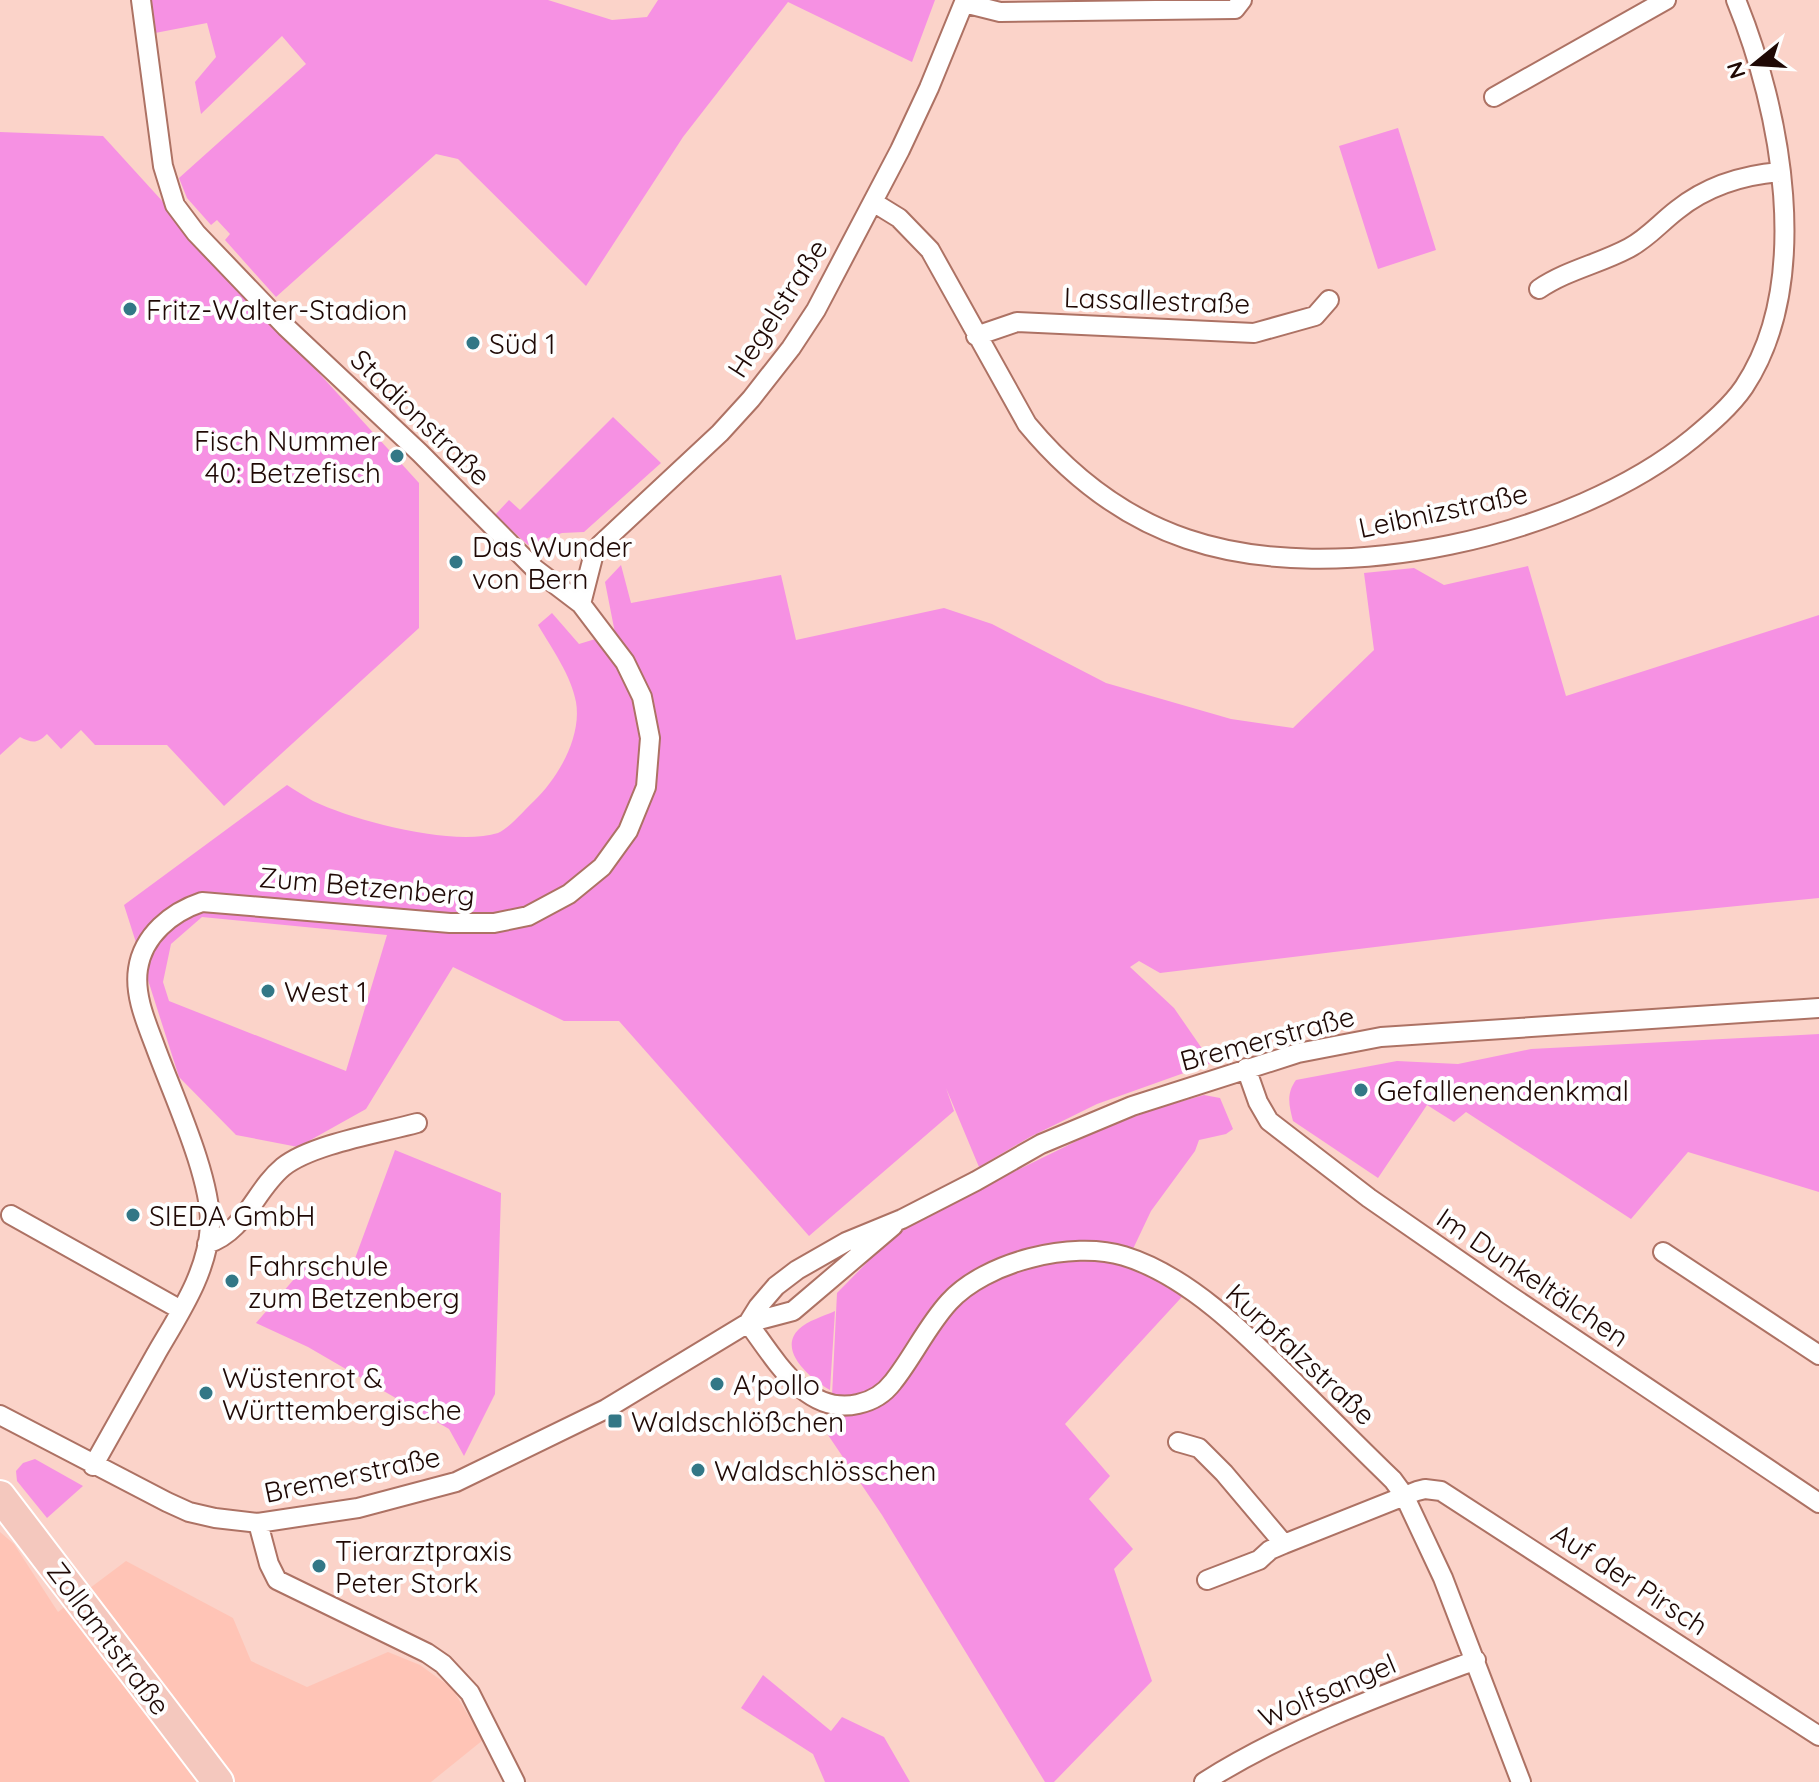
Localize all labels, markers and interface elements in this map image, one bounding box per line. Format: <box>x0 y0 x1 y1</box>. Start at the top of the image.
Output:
north arrow <box>1715 24 1795 104</box>
text: N <box>1720 58 1752 82</box>
street label: Hegelstraße <box>719 232 835 384</box>
street label: Lassallestraße <box>1063 279 1251 321</box>
place label: Fritz-Walter-Stadion <box>146 292 407 327</box>
marker: Fritz-Walter-Stadion <box>121 300 139 318</box>
place label: Süd 1 <box>489 326 556 361</box>
marker: Süd 1 <box>464 334 482 352</box>
street label: Stadionstraße <box>344 342 498 492</box>
place label: Fisch Nummer 40: Betzefisch <box>194 423 381 490</box>
marker: Fisch Nummer 40: Betzefisch <box>388 447 406 465</box>
street label: Leibnizstraße <box>1355 475 1531 545</box>
place label: Das Wunder von Bern <box>472 529 633 596</box>
marker: Das Wunder von Bern <box>447 553 465 571</box>
street label: Zum Betzenberg <box>258 859 476 913</box>
place label: West 1 <box>284 974 367 1009</box>
marker: West 1 <box>259 982 277 1000</box>
street label: Bremerstraße <box>1176 998 1358 1078</box>
place label: Gefallenendenkmal <box>1377 1073 1629 1108</box>
marker: Gefallenendenkmal <box>1352 1081 1370 1099</box>
place label: SIEDA GmbH <box>149 1198 316 1233</box>
street label: Im Dunkeltälchen <box>1430 1200 1636 1354</box>
marker: SIEDA GmbH <box>124 1206 142 1224</box>
place label: Fahrschule zum Betzenberg <box>248 1248 460 1315</box>
marker: Fahrschule zum Betzenberg <box>223 1272 241 1290</box>
street label: Kurpfalzstraße <box>1219 1276 1383 1432</box>
place label: Wüstenrot & Württembergische <box>222 1360 462 1427</box>
place label: A'pollo <box>733 1367 820 1402</box>
marker: A'pollo <box>708 1375 726 1393</box>
marker: Wüstenrot & Württembergische <box>197 1384 215 1402</box>
place label: Waldschlößchen <box>631 1404 844 1439</box>
marker: Waldschlößchen <box>606 1412 624 1430</box>
street label: Bremerstraße <box>261 1438 443 1510</box>
place label: Waldschlösschen <box>714 1453 936 1488</box>
marker: Waldschlösschen <box>689 1461 707 1479</box>
street label: Auf der Pirsch <box>1545 1515 1715 1643</box>
place label: Tierarztpraxis Peter Stork <box>335 1533 512 1600</box>
street label: Zollamtstraße <box>40 1554 178 1722</box>
marker: Tierarztpraxis Peter Stork <box>310 1557 328 1575</box>
street label: Wolfsangel <box>1253 1645 1401 1735</box>

